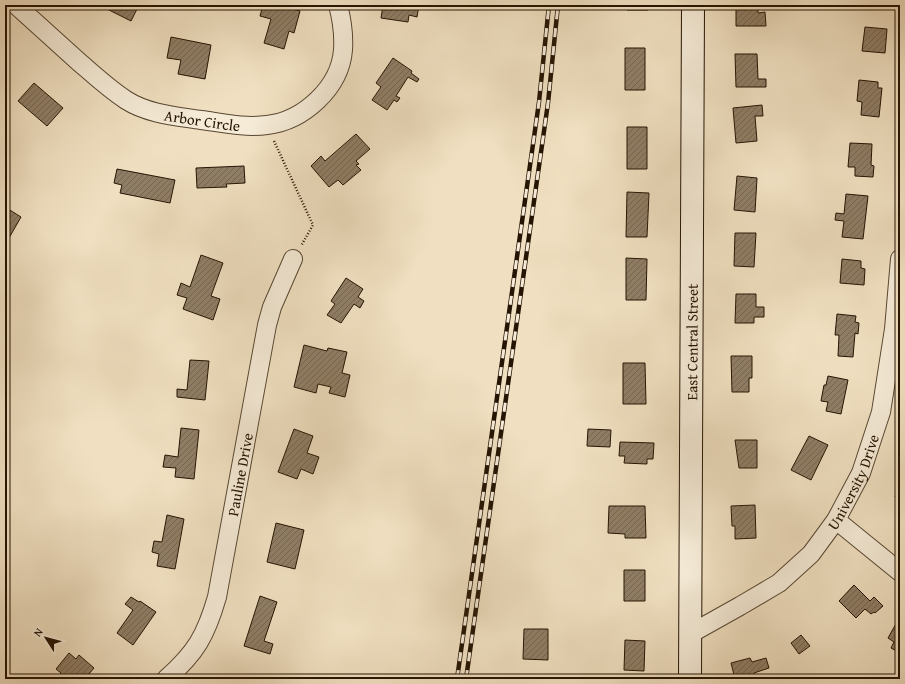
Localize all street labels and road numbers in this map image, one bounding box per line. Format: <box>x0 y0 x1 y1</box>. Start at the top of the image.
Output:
street label: Arbor Circle <box>163 104 241 136</box>
street label: East Central Street <box>681 283 702 400</box>
street label: Pauline Drive <box>222 431 257 518</box>
street label: University Drive <box>822 431 884 534</box>

